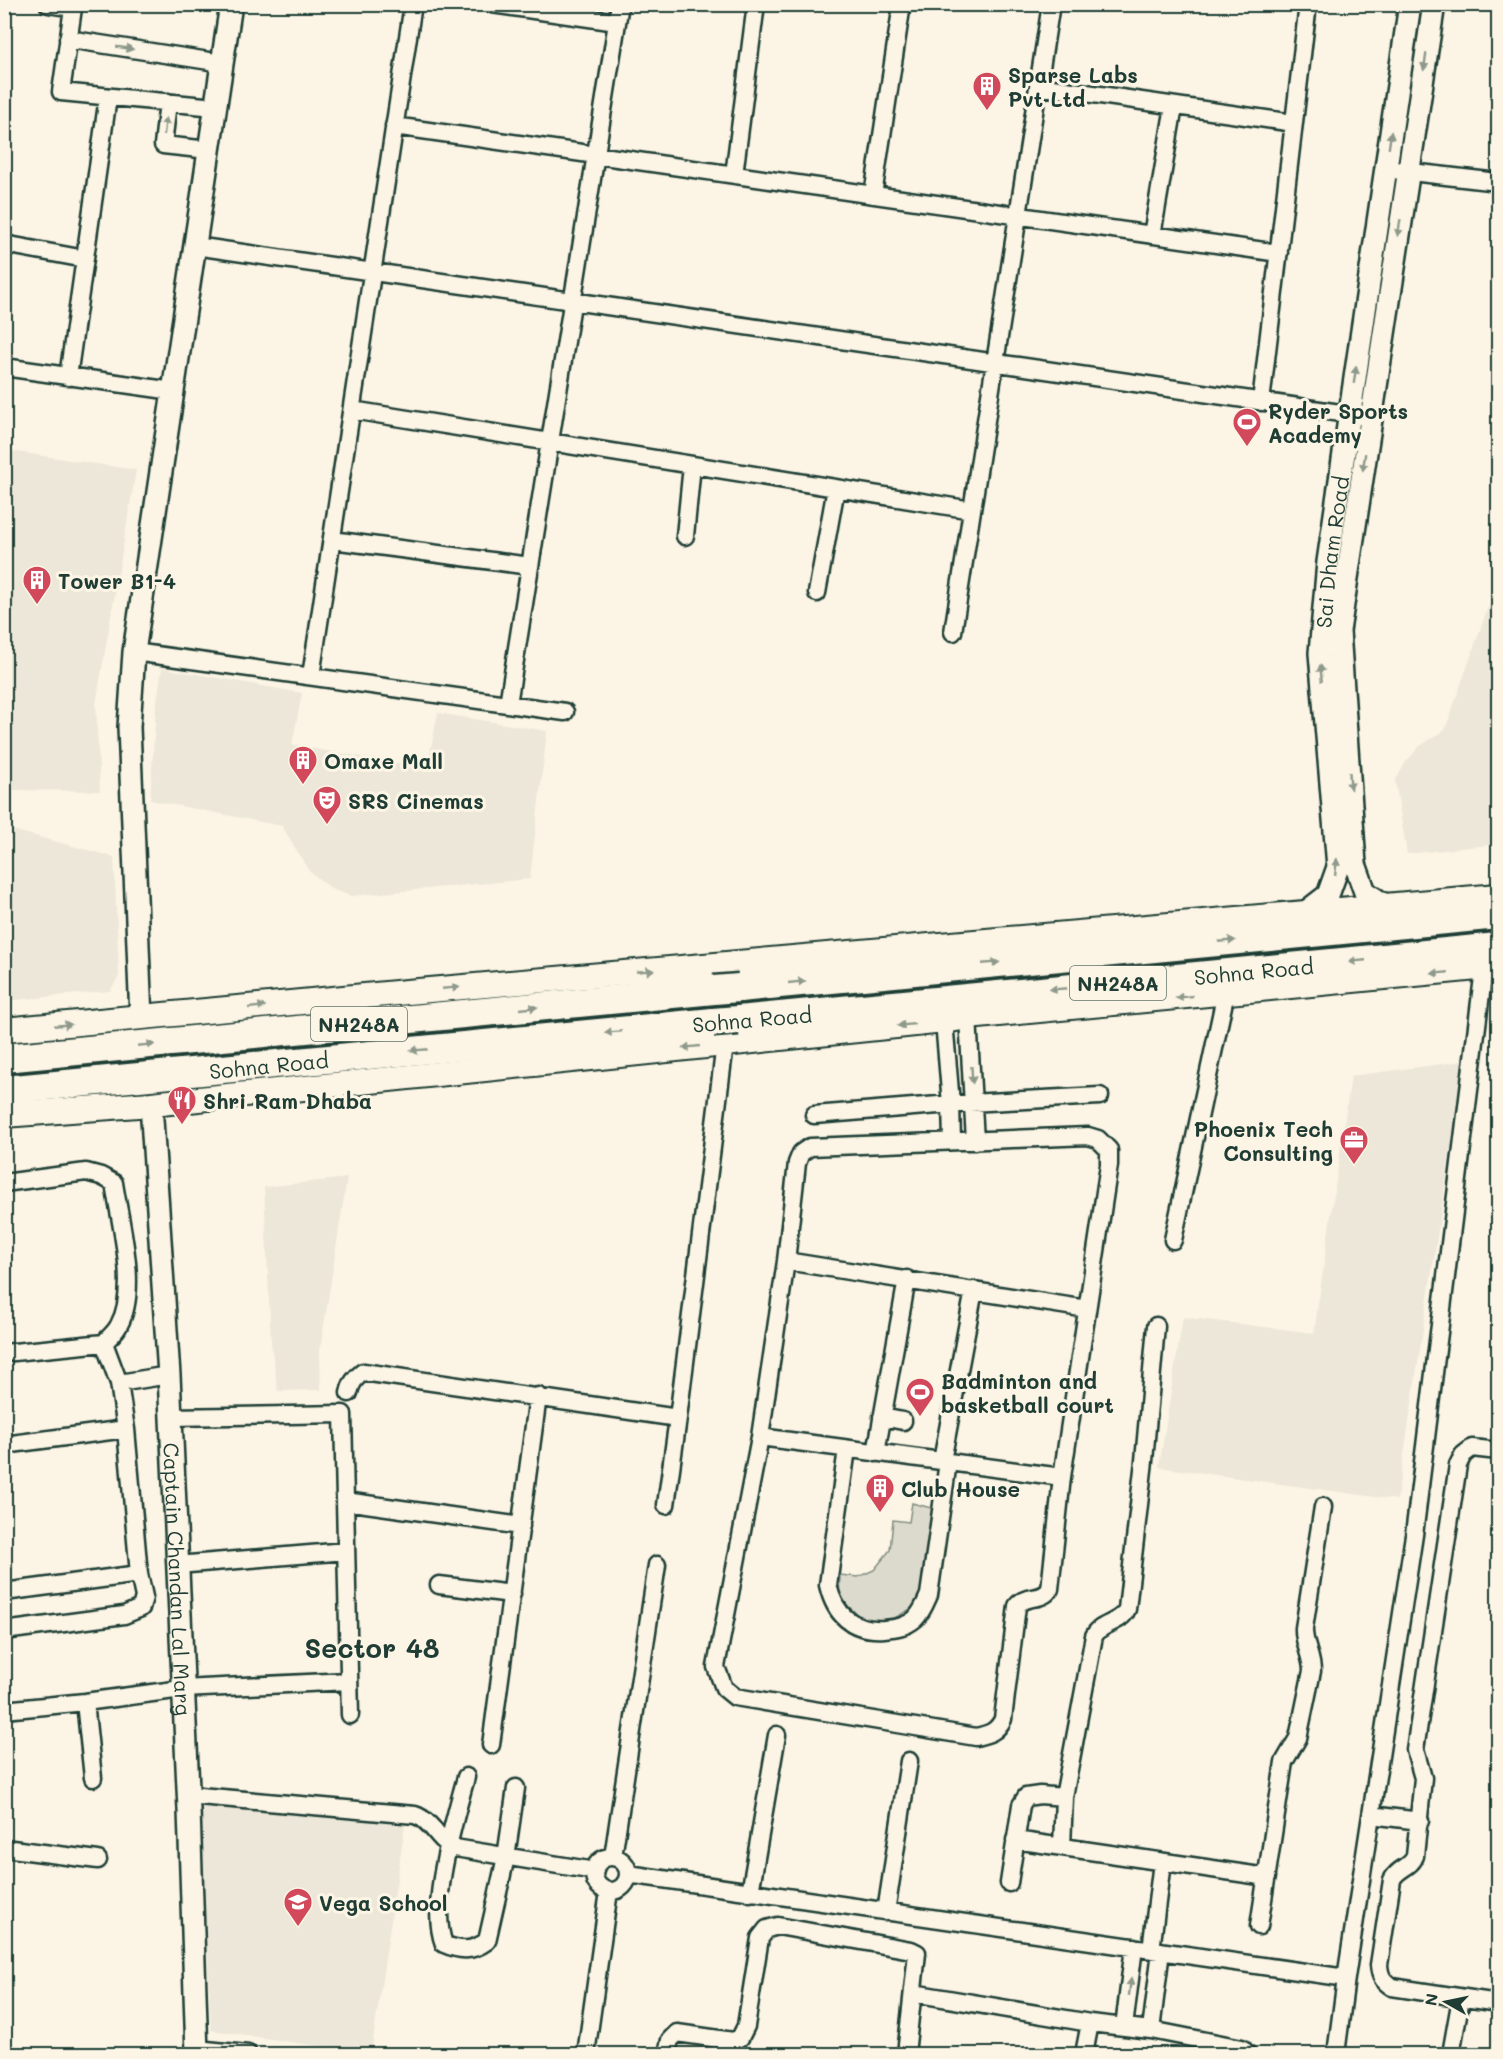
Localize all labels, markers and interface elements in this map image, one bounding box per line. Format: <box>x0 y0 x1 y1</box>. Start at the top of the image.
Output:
one-way arrow <box>116 44 135 53</box>
one-way arrow <box>1420 53 1429 72</box>
place label: Sparse Labs Pvt Ltd <box>1008 61 1138 112</box>
building icon: Sparse Labs Pvt Ltd <box>971 70 1003 112</box>
one-way arrow <box>160 116 170 135</box>
one-way arrow <box>1385 131 1394 150</box>
one-way arrow <box>1394 218 1403 237</box>
one-way arrow <box>1351 365 1360 384</box>
place label: Ryder Sports Academy <box>1268 397 1408 449</box>
sports icon: Ryder Sports Academy <box>1231 406 1263 448</box>
one-way arrow <box>1360 453 1369 472</box>
street label: Sai Dham Road <box>1309 474 1354 629</box>
building icon: Tower B1-4 <box>21 564 53 606</box>
place label: Tower B1-4 <box>58 567 176 594</box>
one-way arrow <box>1316 663 1326 682</box>
building icon: Omaxe Mall <box>287 744 319 786</box>
place label: Omaxe Mall <box>324 747 443 774</box>
one-way arrow <box>1346 772 1355 791</box>
theatre icon: SRS Cinemas <box>311 784 343 826</box>
place label: SRS Cinemas <box>348 787 484 814</box>
one-way arrow <box>1331 857 1341 876</box>
one-way arrow <box>1218 936 1237 946</box>
street label: Sohna Road <box>1193 951 1315 990</box>
one-way arrow <box>1347 956 1366 966</box>
one-way arrow <box>982 958 1001 968</box>
one-way arrow <box>636 966 655 976</box>
road number: NH248A <box>1070 966 1166 1000</box>
one-way arrow <box>1431 968 1450 978</box>
one-way arrow <box>788 977 807 987</box>
one-way arrow <box>442 983 461 993</box>
one-way arrow <box>1048 984 1067 994</box>
one-way arrow <box>1174 992 1193 1002</box>
street label: Sohna Road <box>691 1000 813 1038</box>
one-way arrow <box>247 1002 266 1012</box>
one-way arrow <box>519 1003 538 1013</box>
road number: NH248A <box>311 1007 407 1041</box>
one-way arrow <box>53 1020 72 1030</box>
one-way arrow <box>896 1020 915 1030</box>
one-way arrow <box>604 1027 623 1037</box>
one-way arrow <box>137 1040 156 1050</box>
one-way arrow <box>682 1042 701 1052</box>
street label: Sohna Road <box>208 1045 330 1084</box>
one-way arrow <box>410 1045 429 1055</box>
one-way arrow <box>967 1066 977 1085</box>
restaurant icon: Shri Ram Dhaba <box>166 1084 198 1126</box>
place label: Shri Ram Dhaba <box>203 1087 372 1114</box>
place label: Phoenix Tech Consulting <box>1194 1115 1333 1166</box>
office icon: Phoenix Tech Consulting <box>1338 1124 1370 1166</box>
place label: Badminton and basketball court <box>941 1367 1114 1418</box>
sports icon: Badminton and basketball court <box>904 1376 936 1418</box>
street label: Captain Chandan Lal Marg <box>159 1442 198 1716</box>
building icon: Club House <box>864 1472 896 1514</box>
place label: Club House <box>901 1475 1020 1502</box>
district label: Sector 48 <box>304 1630 440 1665</box>
school or university icon: Vega School <box>282 1886 314 1928</box>
place label: Vega School <box>319 1889 447 1916</box>
north arrow <box>1416 1972 1476 2032</box>
one-way arrow <box>1125 1978 1135 1997</box>
text: N <box>1419 1992 1442 2007</box>

